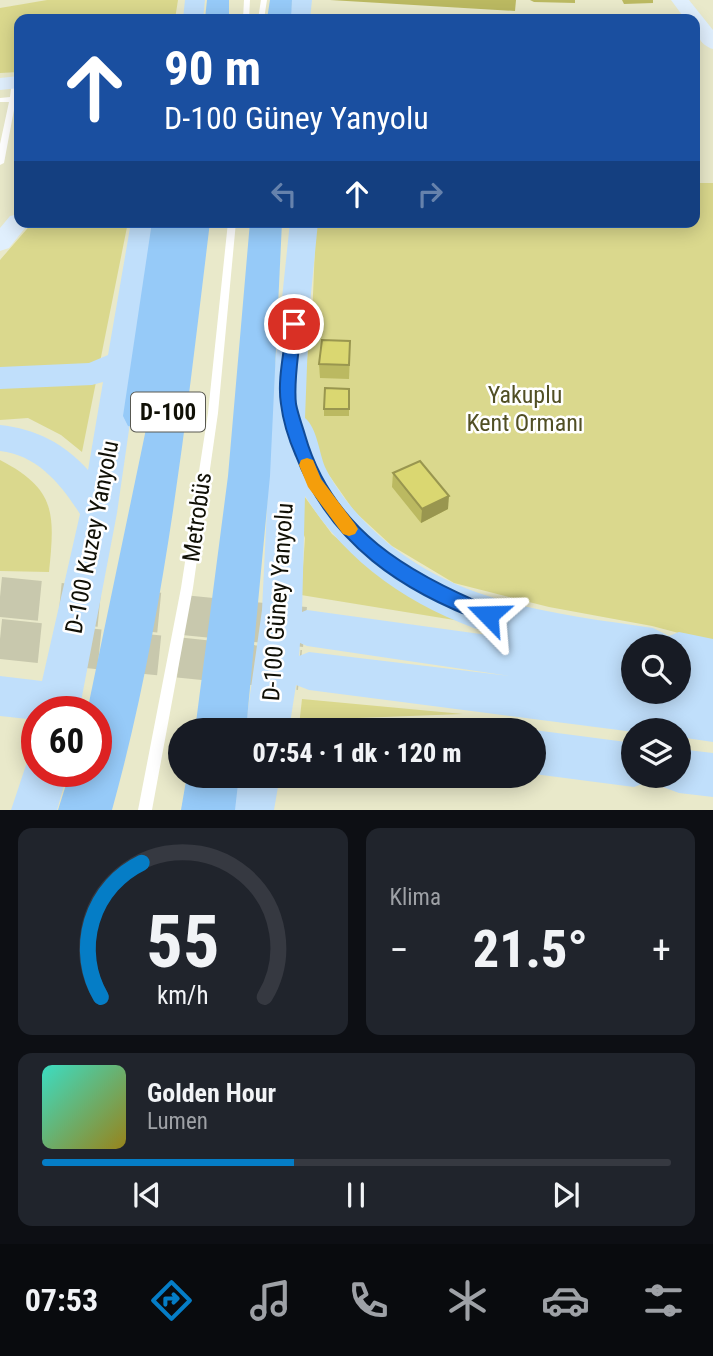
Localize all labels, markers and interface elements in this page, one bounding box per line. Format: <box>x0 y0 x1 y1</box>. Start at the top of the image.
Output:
text: 90 m <box>164 40 261 97</box>
icon: ahead <box>49 42 140 133</box>
text: D-100 Güney Yanyolu <box>164 99 429 137</box>
icon: left <box>265 175 303 213</box>
icon: ahead <box>338 175 376 213</box>
icon: right <box>411 175 449 213</box>
pin <box>264 294 324 354</box>
icon: arrive <box>275 305 313 343</box>
park label: Yakuplu Kent Ormanı <box>467 381 583 437</box>
road number: D-100 <box>131 392 205 432</box>
street label: D-100 Kuzey Yanyolu <box>60 438 124 636</box>
street label: Metrobüs <box>177 470 217 564</box>
street label: D-100 Güney Yanyolu <box>257 502 299 702</box>
position arrow <box>451 578 525 652</box>
map controls <box>621 634 691 788</box>
button: search <box>621 634 691 704</box>
speed limit sign: 60 <box>21 696 112 787</box>
button: layers <box>621 718 691 788</box>
text: 07:54 · 1 dk · 120 m <box>252 738 462 768</box>
text: Klima <box>390 884 441 911</box>
text: 55 <box>146 900 220 986</box>
text: 21.5° <box>473 919 588 980</box>
text: − <box>390 928 409 972</box>
text: + <box>652 928 671 972</box>
text: km/h <box>157 981 208 1010</box>
text: Golden Hour <box>147 1078 276 1108</box>
text: Lumen <box>147 1108 208 1135</box>
icon: previous <box>128 1176 166 1214</box>
icon: pause <box>337 1176 375 1214</box>
icon: next <box>547 1176 585 1214</box>
icon: directions <box>147 1276 196 1325</box>
icon: music <box>246 1276 295 1325</box>
icon: phone <box>344 1276 393 1325</box>
icon: climate <box>443 1276 492 1325</box>
icon: car <box>541 1276 590 1325</box>
icon: filters <box>639 1276 688 1325</box>
text: 07:53 <box>25 1281 98 1319</box>

